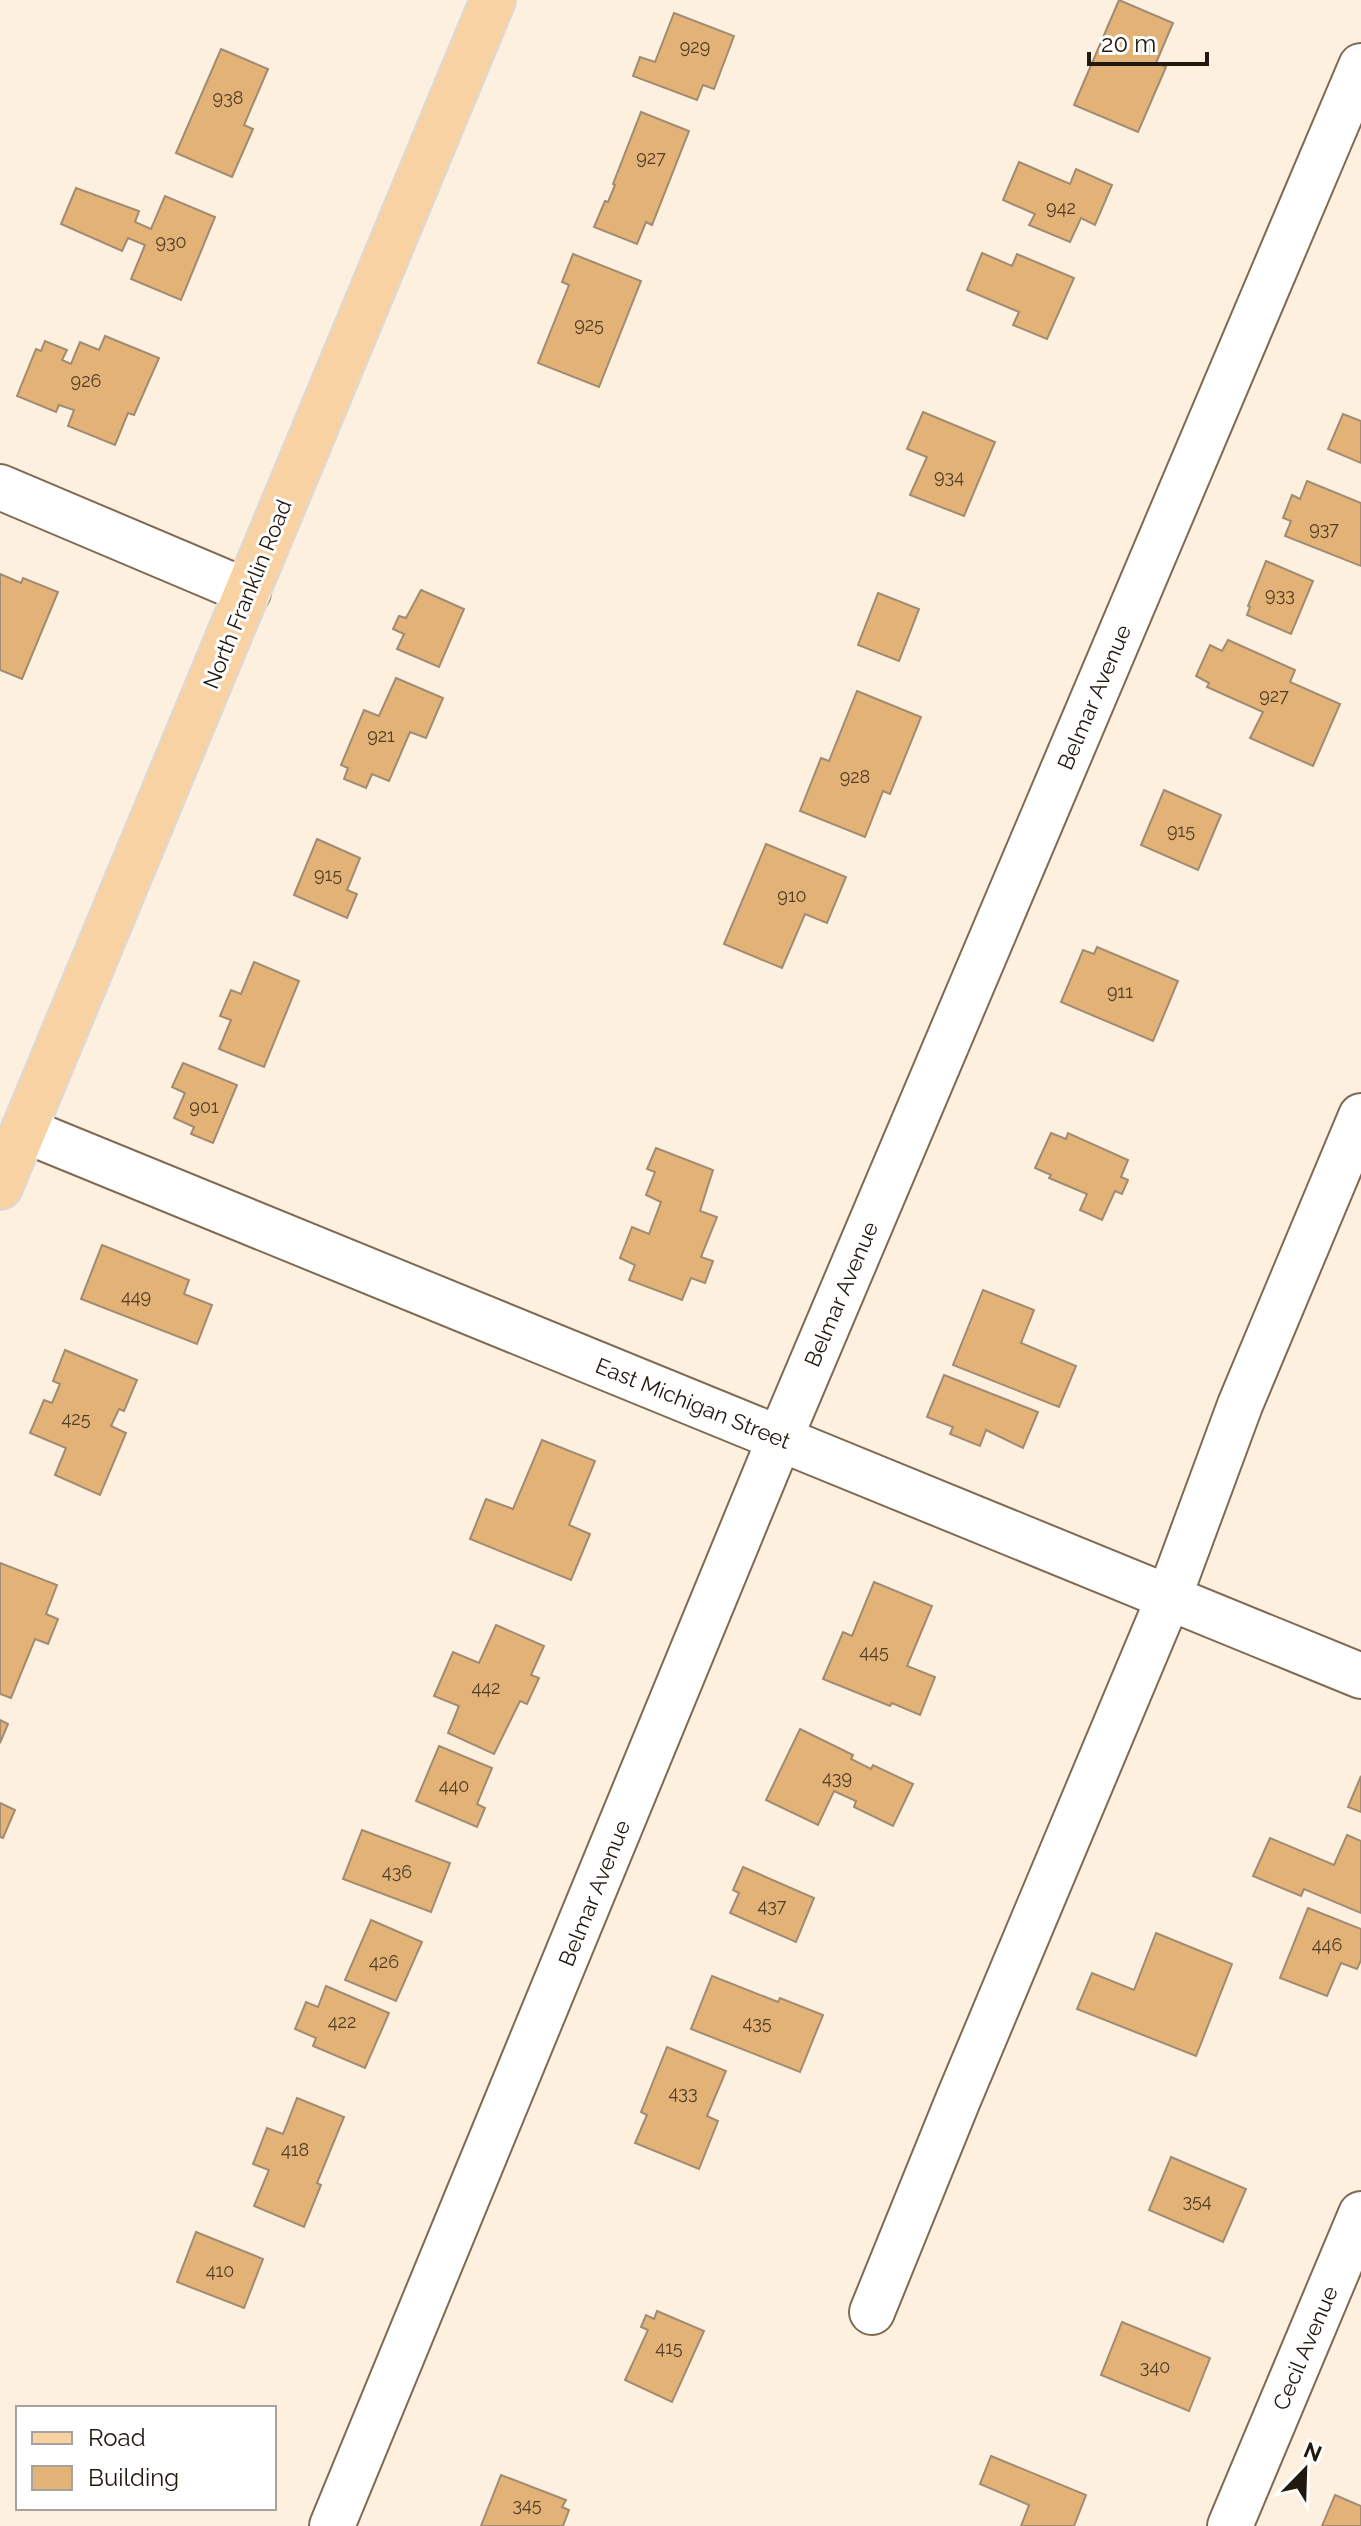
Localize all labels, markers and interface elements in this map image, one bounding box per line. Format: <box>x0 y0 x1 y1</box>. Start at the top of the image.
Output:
scale bar <box>1089 16 1207 66</box>
text: 20 m <box>1101 29 1156 58</box>
house number: 929 <box>680 36 710 57</box>
house number: 938 <box>213 87 243 108</box>
house number: 927 <box>636 147 666 168</box>
house number: 942 <box>1046 197 1076 218</box>
house number: 930 <box>155 231 187 252</box>
house number: 925 <box>574 314 604 335</box>
house number: 926 <box>71 370 102 391</box>
house number: 934 <box>934 466 964 487</box>
street label: North Franklin Road <box>197 496 297 692</box>
house number: 937 <box>1309 518 1339 539</box>
house number: 933 <box>1265 584 1295 605</box>
street label: Belmar Avenue <box>1052 620 1136 773</box>
house number: 927 <box>1259 685 1289 706</box>
house number: 921 <box>367 725 395 746</box>
house number: 928 <box>840 766 870 787</box>
house number: 915 <box>1167 820 1195 841</box>
house number: 915 <box>314 864 342 885</box>
house number: 910 <box>777 885 807 906</box>
house number: 911 <box>1107 981 1133 1002</box>
house number: 901 <box>189 1096 219 1117</box>
street label: Belmar Avenue <box>799 1217 883 1370</box>
house number: 449 <box>121 1286 151 1307</box>
street label: East Michigan Street <box>592 1352 795 1454</box>
house number: 425 <box>61 1408 91 1429</box>
house number: 445 <box>859 1641 889 1662</box>
house number: 442 <box>471 1677 501 1698</box>
house number: 439 <box>822 1767 852 1788</box>
house number: 440 <box>439 1775 469 1796</box>
street label: Belmar Avenue <box>553 1816 635 1970</box>
house number: 436 <box>382 1861 412 1882</box>
house number: 437 <box>758 1895 787 1916</box>
house number: 446 <box>1312 1934 1342 1955</box>
house number: 426 <box>369 1951 399 1972</box>
house number: 422 <box>328 2011 356 2032</box>
house number: 435 <box>742 2012 772 2033</box>
house number: 433 <box>668 2082 698 2103</box>
house number: 418 <box>281 2139 309 2160</box>
house number: 354 <box>1182 2190 1212 2211</box>
house number: 410 <box>206 2260 234 2281</box>
street label: Cecil Avenue <box>1267 2282 1343 2414</box>
house number: 415 <box>655 2337 683 2358</box>
house number: 340 <box>1140 2356 1170 2377</box>
legend <box>16 2406 276 2510</box>
text: Road <box>88 2423 146 2452</box>
north arrow <box>1265 2430 1345 2510</box>
text: N <box>1300 2436 1326 2467</box>
text: Building <box>88 2463 179 2492</box>
house number: 345 <box>512 2494 542 2515</box>

